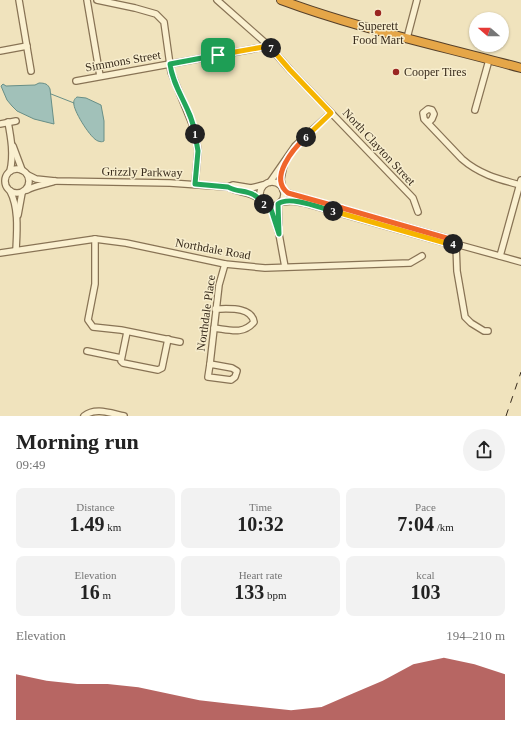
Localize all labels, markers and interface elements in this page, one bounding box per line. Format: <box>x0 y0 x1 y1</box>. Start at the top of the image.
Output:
marker: Superett Food Mart <box>373 8 383 18</box>
north arrow <box>469 12 509 52</box>
map controls <box>469 12 509 52</box>
place label: Superett Food Mart <box>353 19 404 47</box>
pin <box>201 38 235 72</box>
pin: 7 <box>261 38 281 58</box>
text: 7 <box>268 42 274 54</box>
icon: arrive <box>207 44 229 66</box>
street label: Simmons Street <box>84 47 162 75</box>
place label: Cooper Tires <box>404 65 467 79</box>
marker: Cooper Tires <box>391 67 401 77</box>
street label: North Clayton Street <box>340 106 419 189</box>
pin: 1 <box>185 124 205 144</box>
pin: 6 <box>296 127 316 147</box>
text: 1 <box>192 128 198 140</box>
text: 6 <box>303 131 309 143</box>
street label: Grizzly Parkway <box>101 164 183 180</box>
pin: 2 <box>254 194 274 214</box>
text: 2 <box>261 198 267 210</box>
pin: 3 <box>323 201 343 221</box>
text: 3 <box>330 205 336 217</box>
pin: 4 <box>443 234 463 254</box>
street label: Northdale Road <box>174 235 252 263</box>
text: 4 <box>450 238 456 250</box>
street label: Northdale Place <box>194 274 218 352</box>
text: Morning run <box>16 429 139 454</box>
button: share <box>463 429 505 471</box>
text: 09:49 <box>16 457 46 472</box>
text: Distance <box>76 501 115 513</box>
text: Time <box>249 501 272 513</box>
text: Pace <box>415 501 436 513</box>
text: 1.49 <box>70 513 105 535</box>
text: 10:32 <box>237 513 284 535</box>
text: 7:04 <box>397 513 434 535</box>
text: km <box>105 521 121 533</box>
text: /km <box>434 521 454 533</box>
text: Elevation <box>74 569 117 581</box>
text: Heart rate <box>239 569 282 581</box>
text: kcal <box>416 569 435 581</box>
text: 16 <box>80 581 100 603</box>
text: 133 <box>234 581 264 603</box>
text: 103 <box>411 581 441 603</box>
text: m <box>100 589 111 601</box>
text: bpm <box>264 589 287 601</box>
text: Elevation <box>16 628 66 643</box>
text: 194–210 m <box>446 628 505 643</box>

